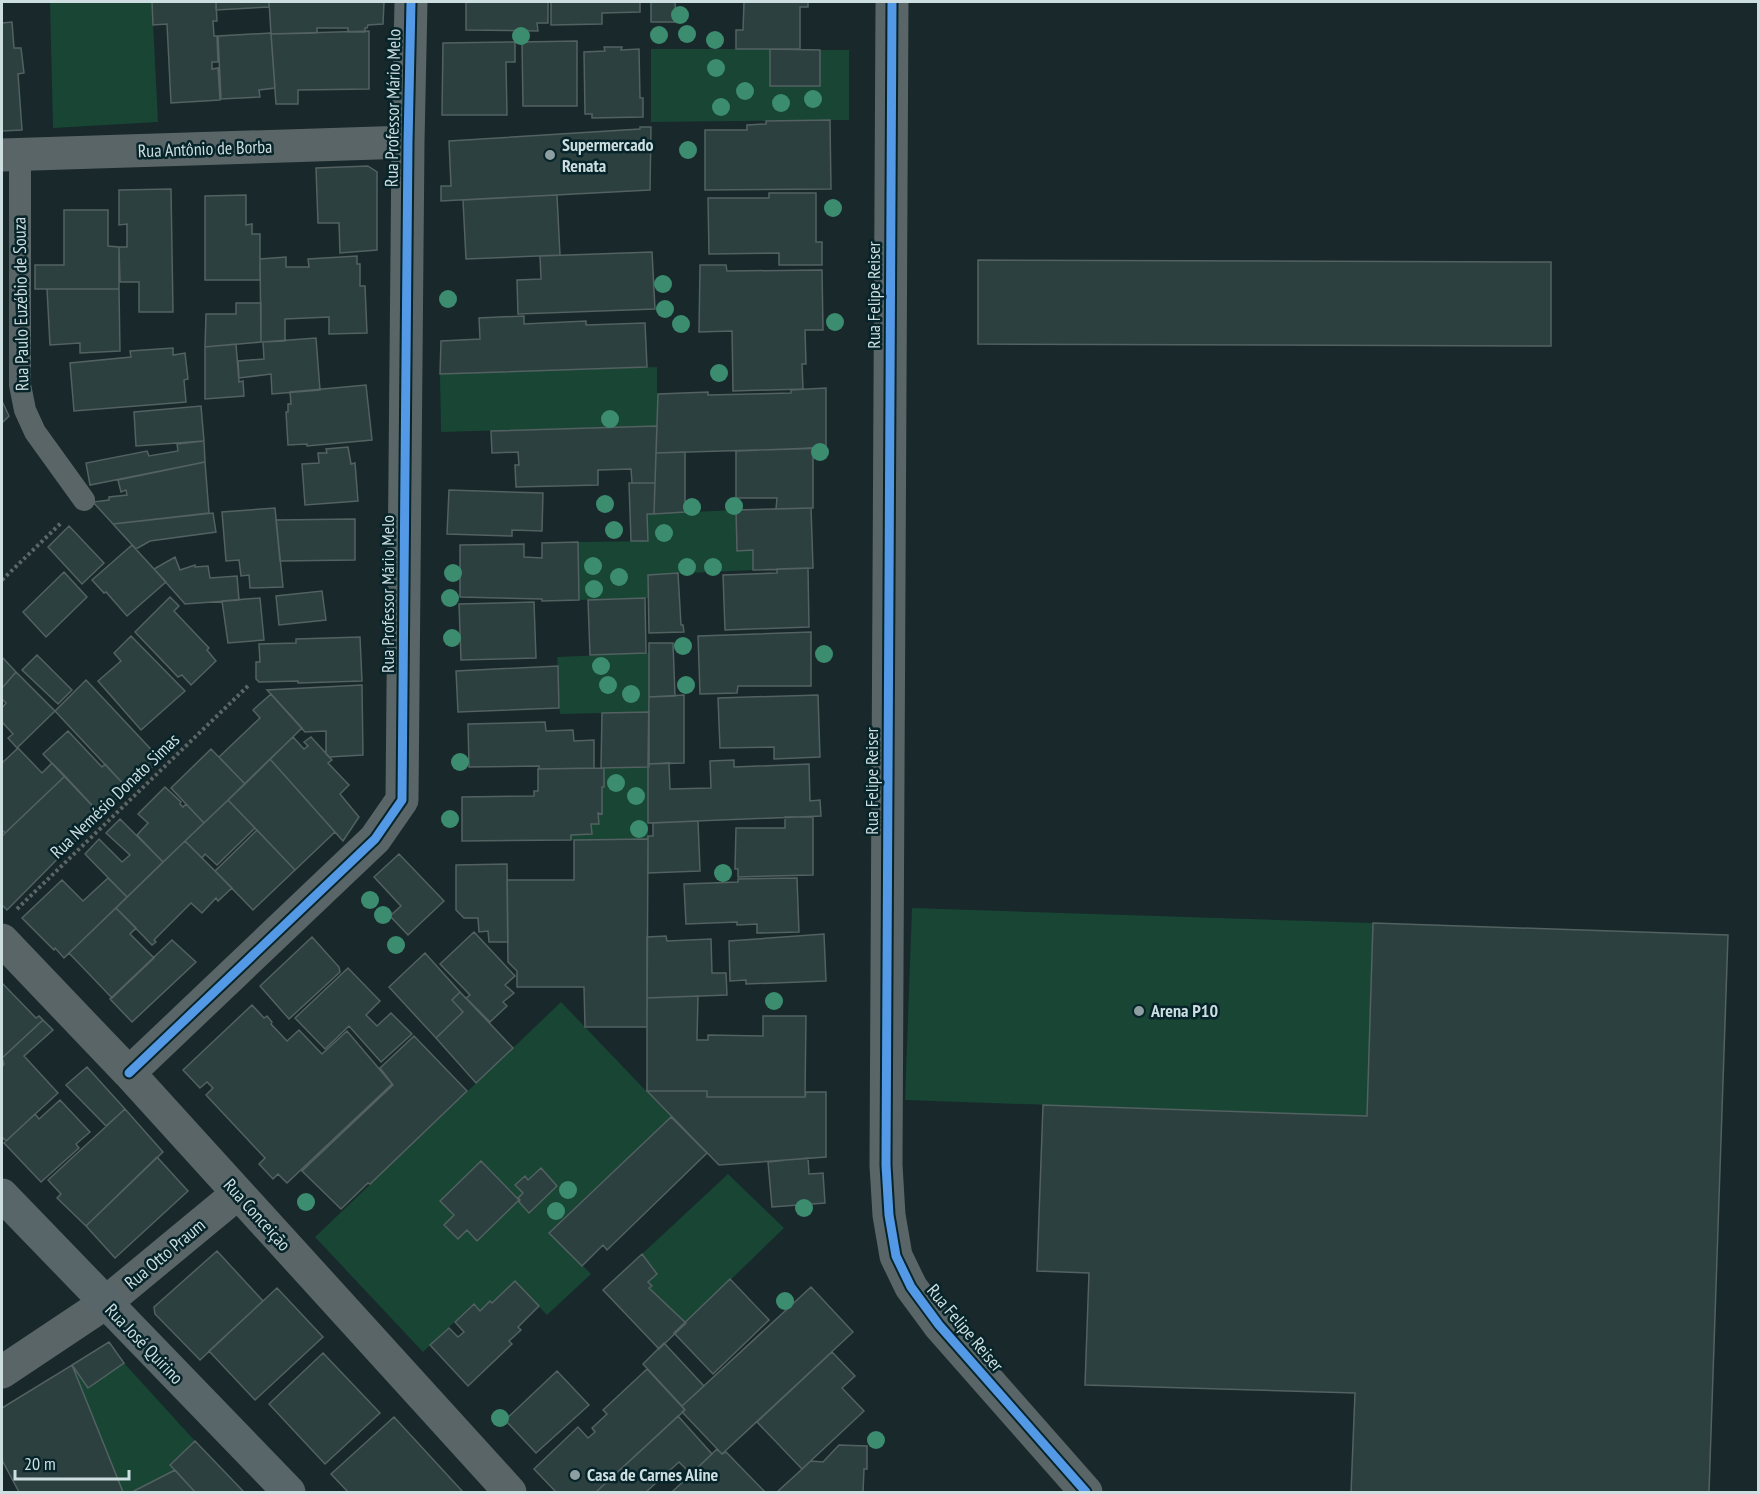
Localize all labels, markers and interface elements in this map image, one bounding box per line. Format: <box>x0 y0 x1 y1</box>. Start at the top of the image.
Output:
street label: Rua Professor Mário Melo <box>380 28 405 187</box>
place label: Supermercado Renata <box>562 133 654 177</box>
street label: Rua Antônio de Borba <box>137 135 273 162</box>
marker: Supermercado Renata <box>543 148 557 162</box>
street label: Rua Paulo Euzébio de Souza <box>7 217 34 391</box>
street label: Rua Felipe Reiser <box>862 241 885 349</box>
street label: Rua Professor Mário Melo <box>376 515 399 673</box>
street label: Rua Felipe Reiser <box>860 727 883 835</box>
street label: Rua Nemésio Donato Simas <box>45 728 184 863</box>
place label: Arena P10 <box>1150 999 1218 1022</box>
marker: Arena P10 <box>1132 1004 1146 1018</box>
street label: Rua Conceição <box>219 1174 296 1256</box>
street label: Rua Otto Praum <box>120 1213 210 1294</box>
street label: Rua Felipe Reiser <box>922 1279 1009 1376</box>
street label: Rua José Quirino <box>100 1299 189 1389</box>
scale bar <box>15 1443 129 1481</box>
text: 20 m <box>24 1452 56 1475</box>
place label: Casa de Carnes Aline <box>587 1463 719 1486</box>
marker: Casa de Carnes Aline <box>568 1468 582 1482</box>

